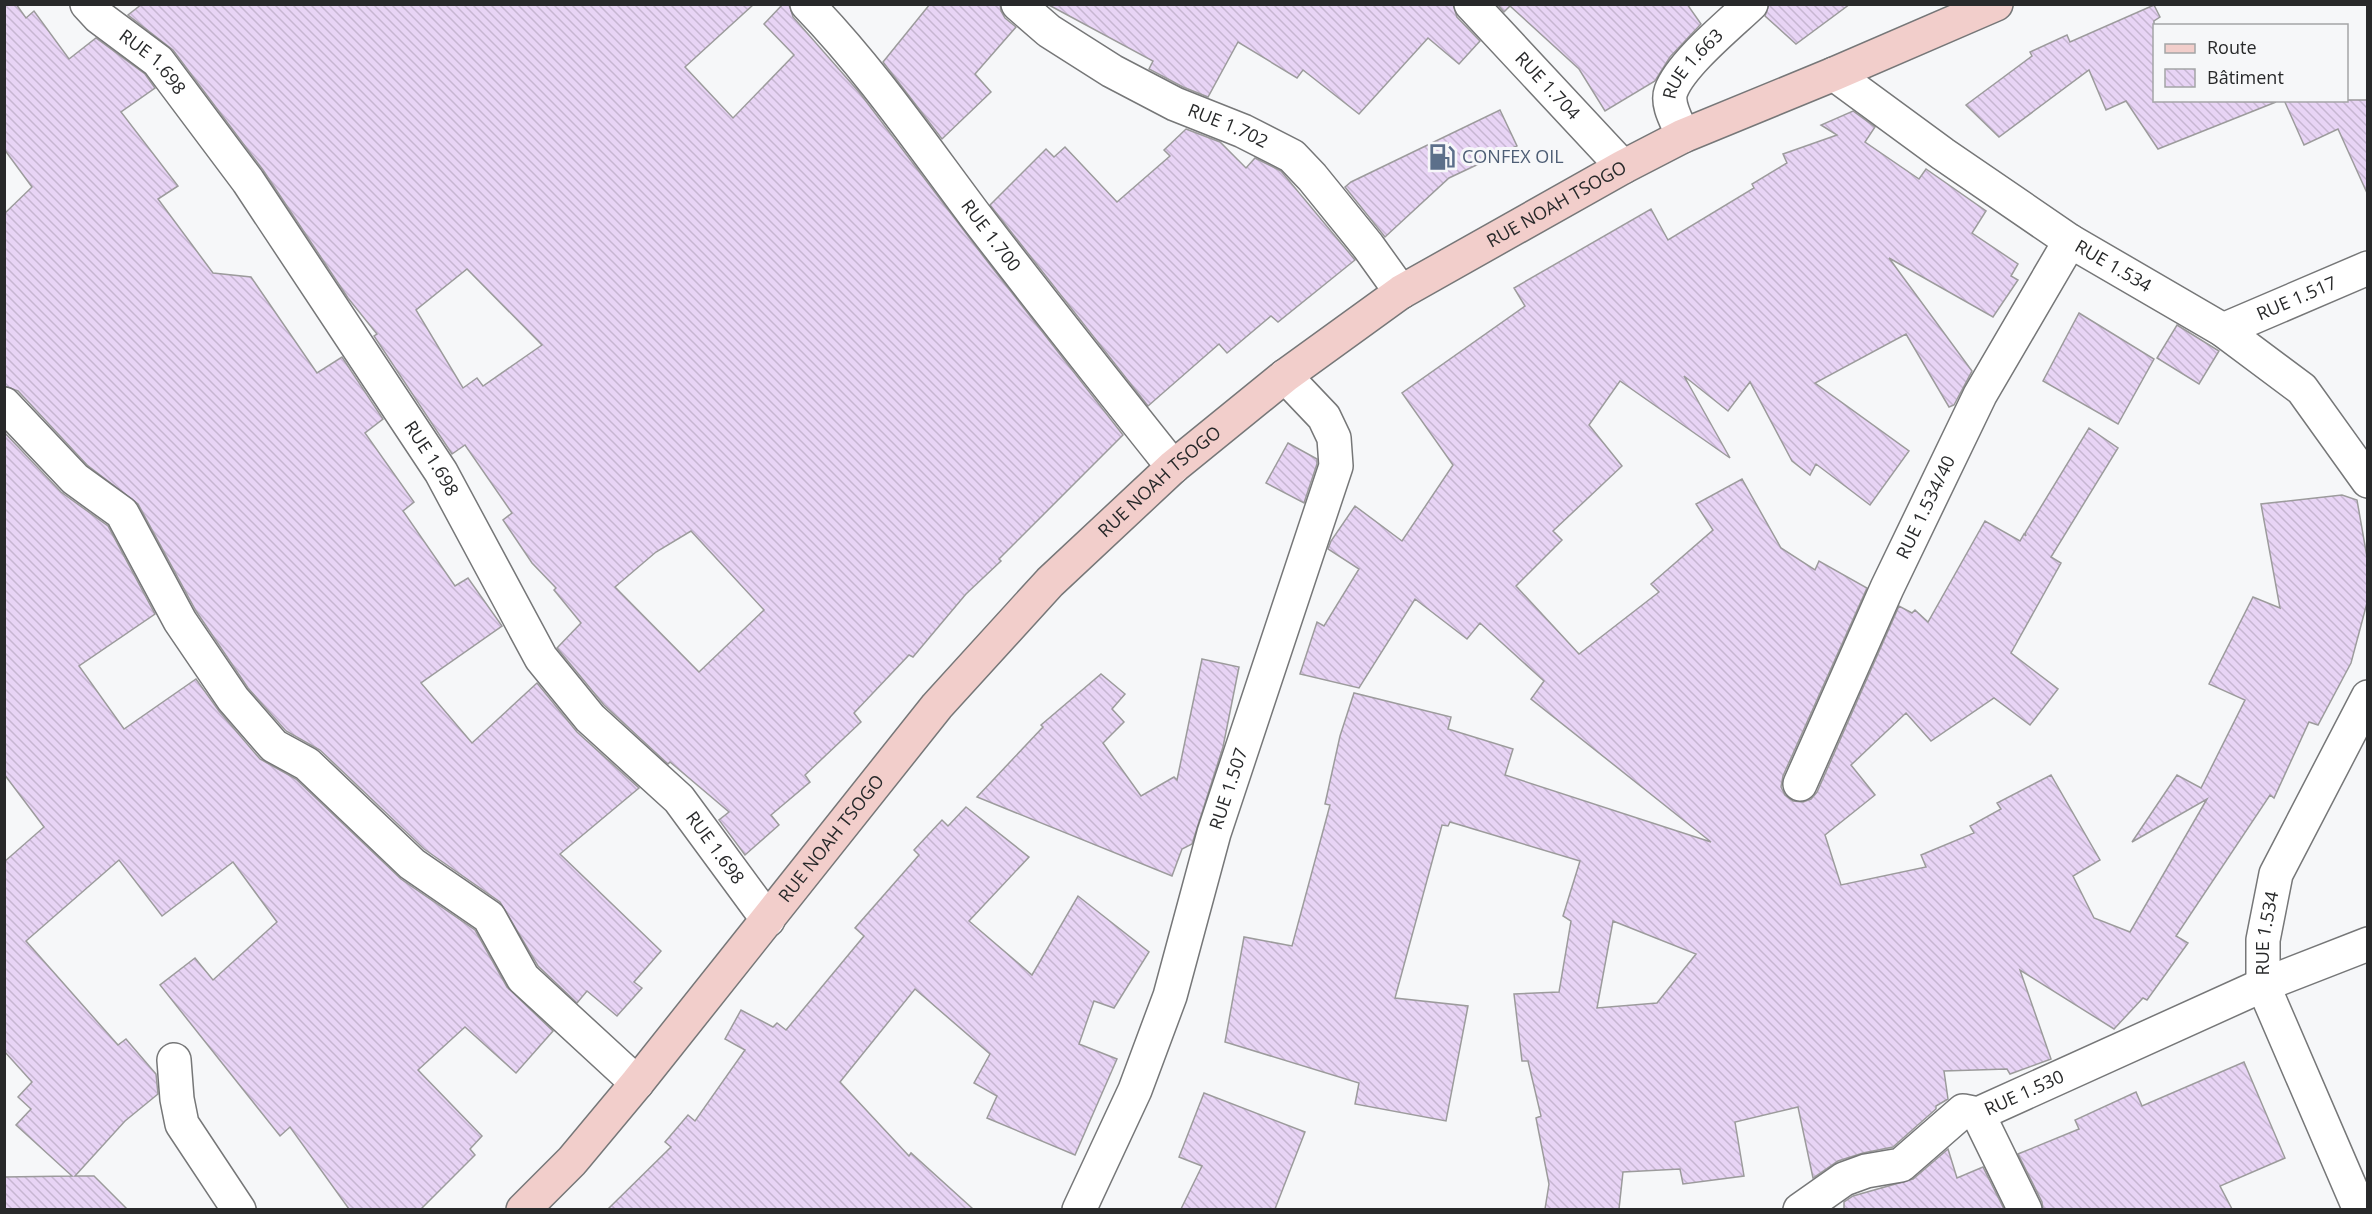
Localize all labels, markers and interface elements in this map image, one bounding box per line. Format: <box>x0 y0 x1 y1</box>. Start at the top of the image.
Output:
street label: RUE 1.698 <box>115 23 192 99</box>
street label: RUE 1.663 <box>1656 23 1728 101</box>
legend <box>2153 24 2348 102</box>
text: Route <box>2207 35 2257 59</box>
street label: RUE 1.704 <box>1510 46 1586 124</box>
text: Bâtiment <box>2207 65 2284 89</box>
street label: RUE 1.702 <box>1185 97 1272 153</box>
fuel station icon: CONFEX OIL <box>1427 142 1457 172</box>
place label: CONFEX OIL <box>1462 144 1564 168</box>
street label: RUE NOAH TSOGO <box>1482 155 1630 252</box>
street label: RUE 1.700 <box>956 194 1027 276</box>
street label: RUE 1.534 <box>2071 233 2156 297</box>
street label: RUE 1.517 <box>2252 270 2340 325</box>
street label: RUE 1.698 <box>399 416 465 500</box>
street label: RUE NOAH TSOGO <box>1092 420 1225 542</box>
street label: RUE 1.534/40 <box>1890 451 1960 563</box>
street label: RUE 1.507 <box>1203 745 1252 833</box>
street label: RUE NOAH TSOGO <box>772 769 889 907</box>
street label: RUE 1.698 <box>681 806 750 888</box>
street label: RUE 1.534 <box>2250 889 2283 975</box>
street label: RUE 1.530 <box>1980 1064 2067 1121</box>

